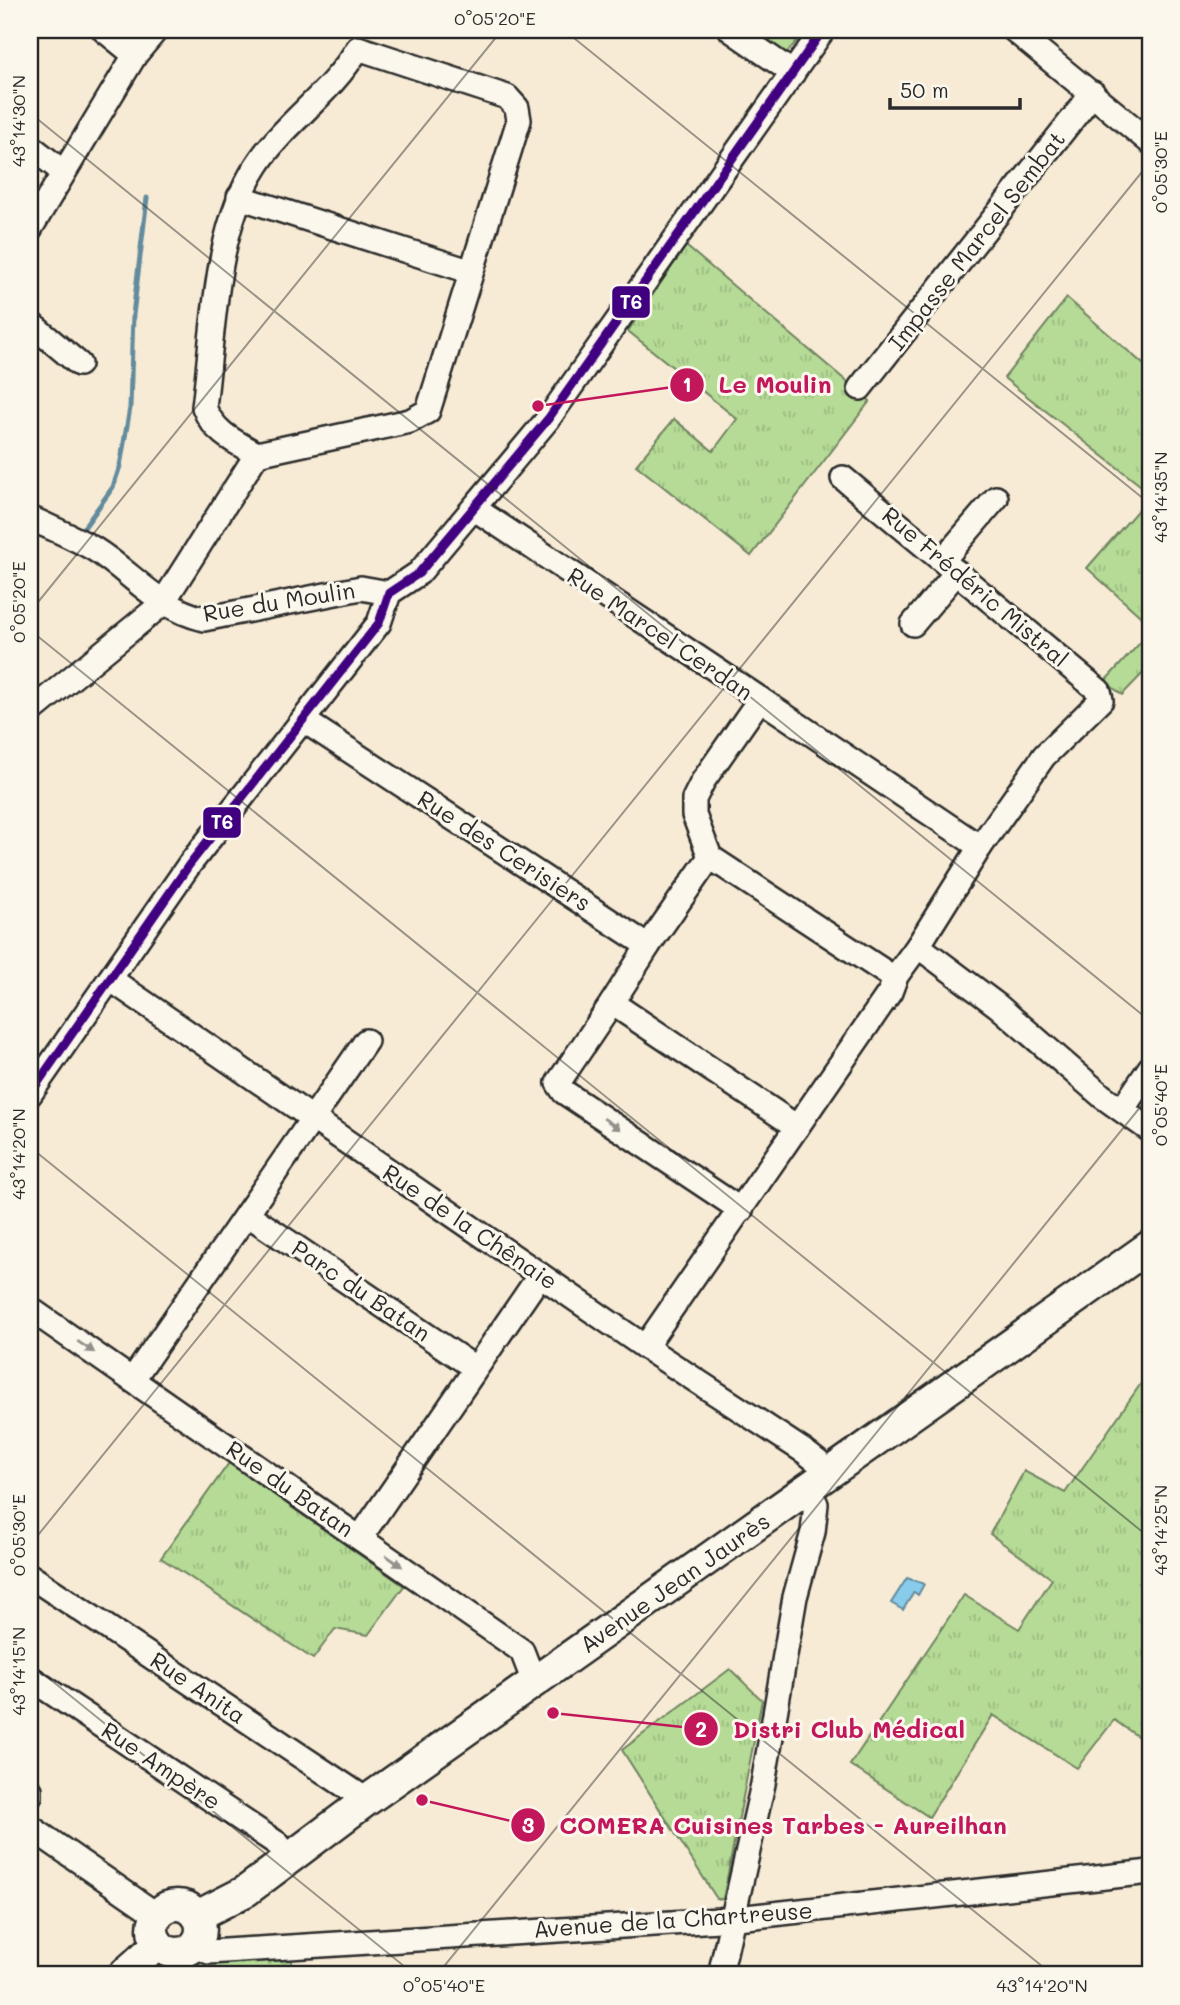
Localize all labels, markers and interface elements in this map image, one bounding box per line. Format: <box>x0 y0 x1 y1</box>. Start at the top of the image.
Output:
text: 0°05'20"E <box>454 6 536 30</box>
scale bar <box>890 66 1019 110</box>
text: 43°14'30"N <box>6 75 30 167</box>
text: 50 m <box>900 76 949 103</box>
street label: Impasse Marcel Sembat <box>881 125 1071 356</box>
text: 0°05'30"E <box>1148 131 1172 213</box>
line badge: T6 <box>611 285 651 319</box>
text: T6 <box>620 289 642 314</box>
callout: Le Moulin <box>670 363 846 408</box>
text: Le Moulin <box>719 368 831 399</box>
text: 1 <box>682 370 692 397</box>
text: 43°14'35"N <box>1148 451 1172 543</box>
street label: Rue Frédéric Mistral <box>876 499 1075 673</box>
street label: Rue Marcel Cerdan <box>562 560 759 707</box>
text: 0°05'20"E <box>6 561 30 643</box>
street label: Rue du Moulin <box>201 574 357 628</box>
street label: Rue des Cerisiers <box>412 783 597 917</box>
line badge: T6 <box>202 806 242 839</box>
text: T6 <box>211 809 233 834</box>
text: 0°05'40"E <box>1148 1064 1172 1146</box>
text: 43°14'20"N <box>6 1108 30 1200</box>
one-way arrow <box>602 1117 622 1130</box>
street label: Rue de la Chênaie <box>377 1157 564 1296</box>
street label: Parc du Batan <box>286 1233 437 1348</box>
one-way arrow <box>77 1340 95 1354</box>
street label: Rue du Batan <box>221 1433 360 1543</box>
text: 43°14'25"N <box>1148 1485 1172 1575</box>
text: 0°05'30"E <box>6 1494 30 1576</box>
street label: Avenue Jean Jaurès <box>574 1505 775 1659</box>
one-way arrow <box>385 1554 403 1568</box>
text: 43°14'15"N <box>6 1627 30 1715</box>
street label: Rue Anita <box>145 1644 252 1730</box>
callout: Distri Club Médical <box>684 1707 979 1752</box>
text: Distri Club Médical <box>733 1713 965 1744</box>
street label: Rue Ampère <box>96 1714 227 1816</box>
text: 2 <box>695 1715 707 1742</box>
callout: COMERA Cuisines Tarbes - Aureilhan <box>510 1803 1021 1848</box>
text: COMERA Cuisines Tarbes - Aureilhan <box>559 1809 1007 1840</box>
text: 3 <box>522 1811 534 1838</box>
street label: Avenue de la Chartreuse <box>532 1894 814 1944</box>
text: 0°05'40"E <box>403 1973 485 1997</box>
text: 43°14'20"N <box>996 1973 1088 1997</box>

